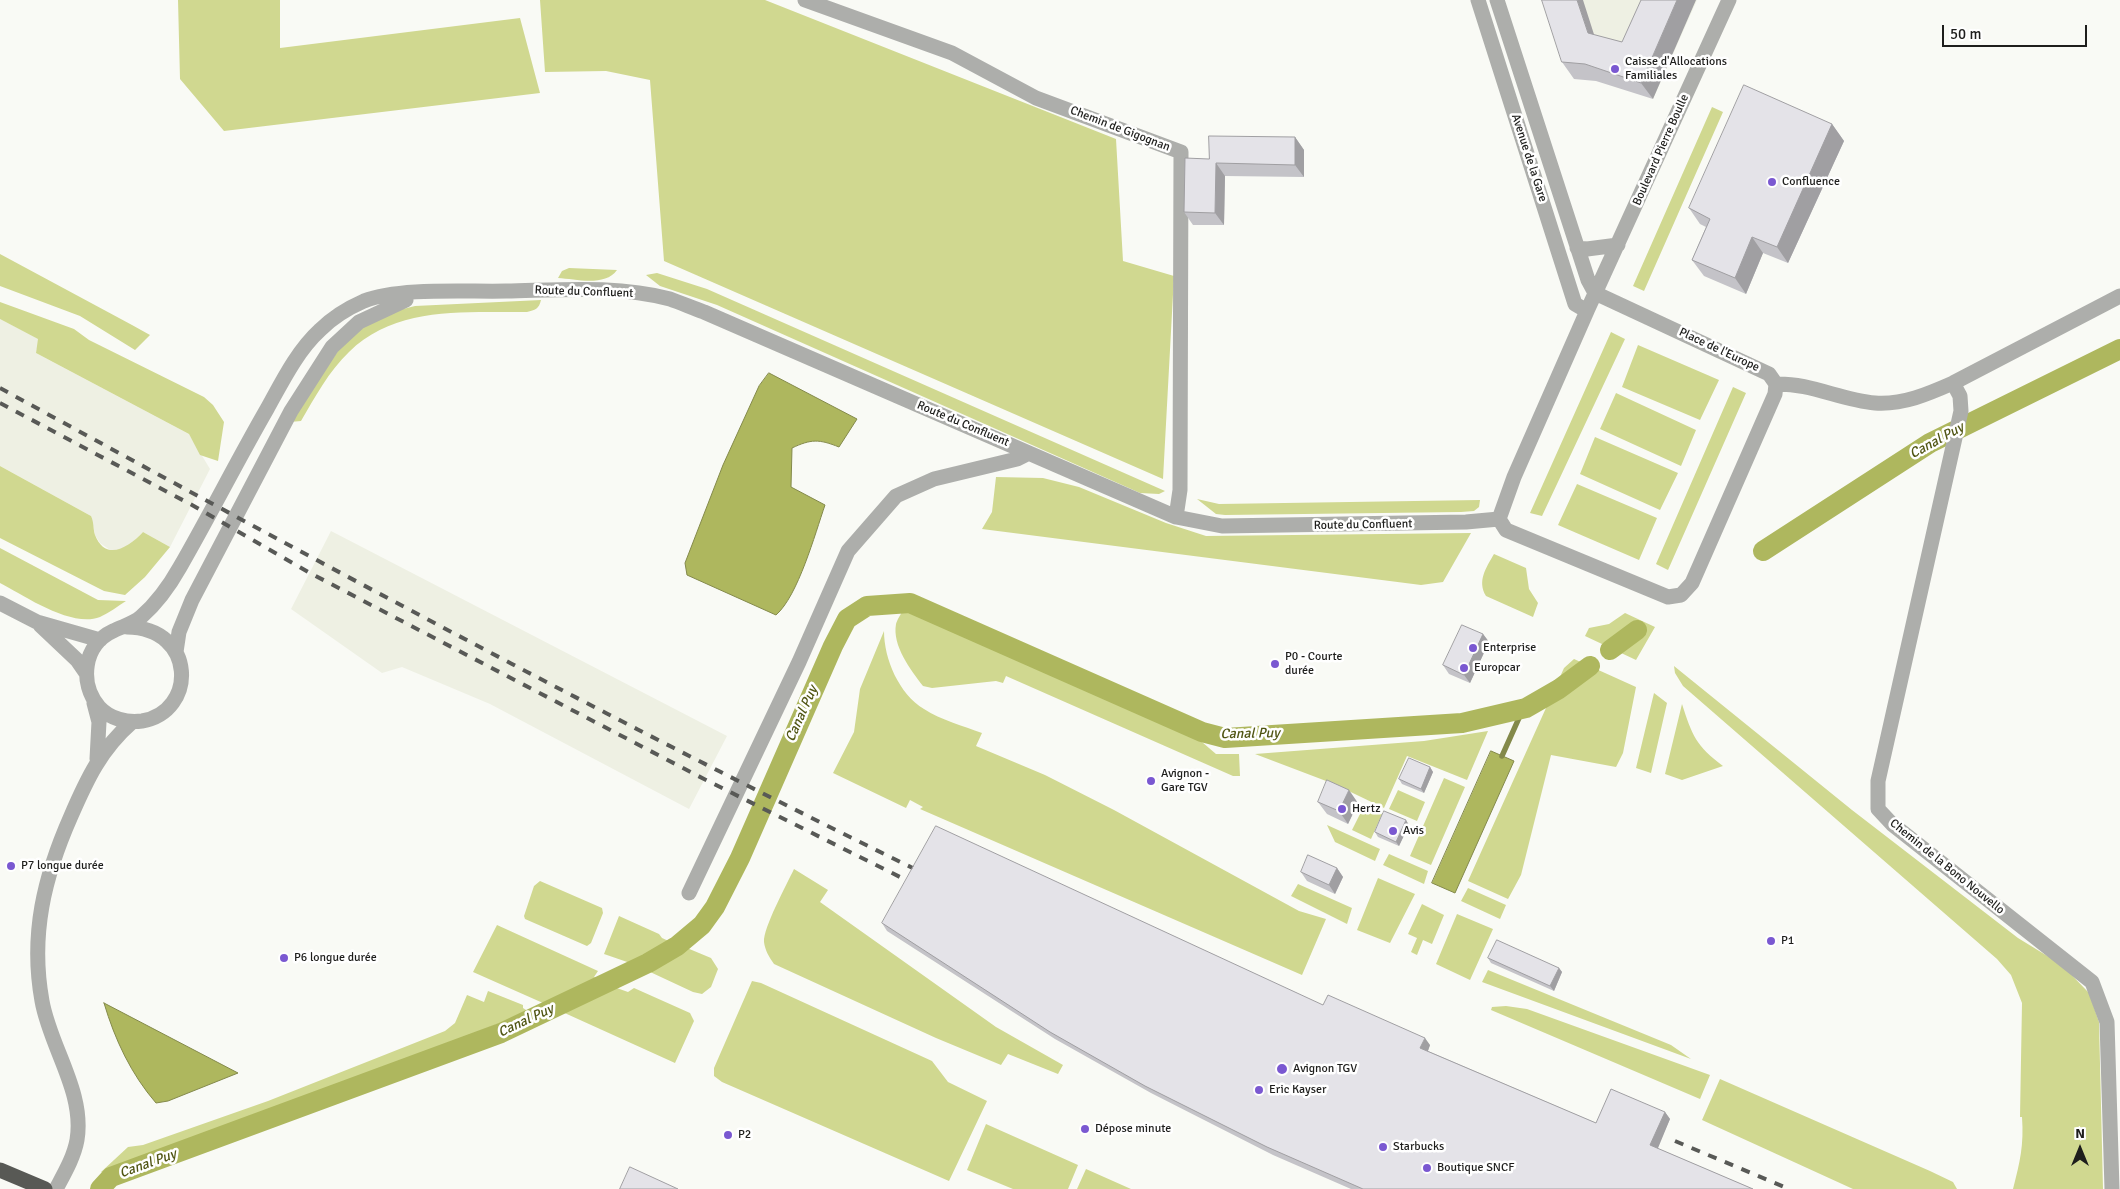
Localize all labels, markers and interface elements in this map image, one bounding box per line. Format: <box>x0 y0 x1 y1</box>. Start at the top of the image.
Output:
scale bar <box>1945 15 2090 47</box>
text: 50 m <box>1950 25 1981 43</box>
place label: Caisse d'Allocations Familiales <box>1625 55 1727 83</box>
marker: Caisse d'Allocations Familiales <box>1609 63 1621 75</box>
street label: Boulevard Pierre Boulle <box>1630 92 1692 208</box>
street label: Chemin de Gigognan <box>1068 103 1172 155</box>
street label: Avenue de la Gare <box>1508 112 1550 204</box>
place label: Confluence <box>1782 175 1840 189</box>
marker: Confluence <box>1766 176 1778 188</box>
street label: Route du Confluent <box>534 283 634 301</box>
street label: Place de l'Europe <box>1676 325 1762 375</box>
street label: Route du Confluent <box>915 398 1011 450</box>
water label: Canal Puy <box>1907 419 1967 463</box>
street label: Route du Confluent <box>1314 517 1412 533</box>
place label: Enterprise <box>1483 641 1536 655</box>
marker: Enterprise <box>1467 642 1479 654</box>
place label: P0 - Courte durée <box>1285 650 1342 678</box>
marker: P0 - Courte durée <box>1269 658 1281 670</box>
place label: Europcar <box>1474 661 1520 675</box>
marker: Europcar <box>1458 662 1470 674</box>
water label: Canal Puy <box>782 683 822 745</box>
water label: Canal Puy <box>1220 725 1280 743</box>
place label: Avignon - Gare TGV <box>1161 767 1209 795</box>
marker: Avignon - Gare TGV <box>1145 775 1157 787</box>
place label: Hertz <box>1352 802 1380 816</box>
marker: Hertz <box>1336 803 1348 815</box>
street label: Chemin de la Bono Nouvello <box>1887 816 2007 918</box>
place label: Avis <box>1403 824 1424 838</box>
marker: Avis <box>1387 825 1399 837</box>
place label: P7 longue durée <box>21 859 104 873</box>
marker: P7 longue durée <box>5 860 17 872</box>
place label: P1 <box>1781 934 1794 948</box>
marker: P1 <box>1765 935 1777 947</box>
place label: P6 longue durée <box>294 951 377 965</box>
marker: P6 longue durée <box>278 952 290 964</box>
water label: Canal Puy <box>496 1001 556 1041</box>
marker: Avignon TGV <box>1275 1062 1289 1076</box>
place label: Avignon TGV <box>1293 1062 1357 1076</box>
place label: Eric Kayser <box>1269 1083 1326 1097</box>
marker: Eric Kayser <box>1253 1084 1265 1096</box>
place label: Dépose minute <box>1095 1122 1171 1136</box>
marker: Dépose minute <box>1079 1123 1091 1135</box>
north arrow <box>2055 1124 2105 1174</box>
text: N <box>2075 1125 2085 1142</box>
place label: P2 <box>738 1128 751 1142</box>
marker: P2 <box>722 1129 734 1141</box>
place label: Starbucks <box>1393 1140 1444 1154</box>
marker: Starbucks <box>1377 1141 1389 1153</box>
water label: Canal Puy <box>117 1146 179 1182</box>
place label: Boutique SNCF <box>1437 1161 1514 1175</box>
marker: Boutique SNCF <box>1421 1162 1433 1174</box>

